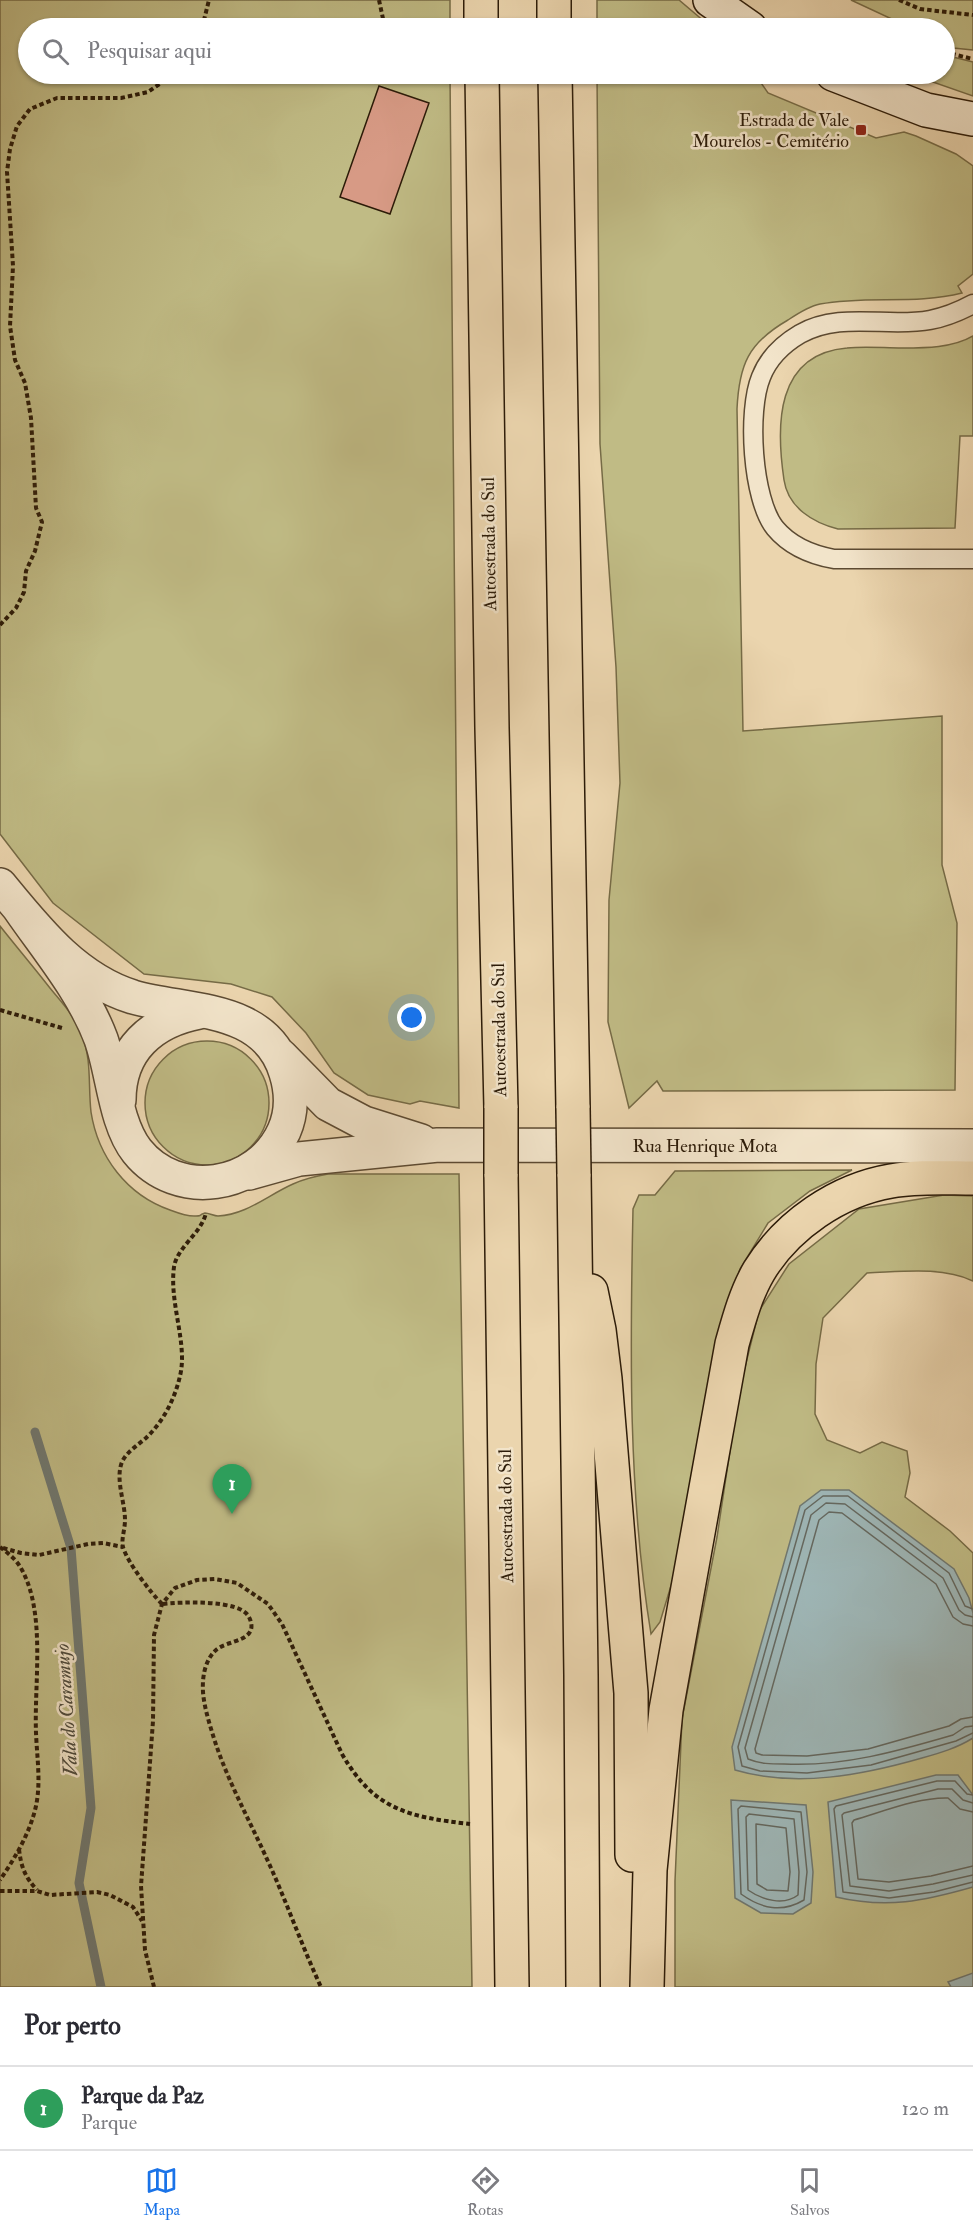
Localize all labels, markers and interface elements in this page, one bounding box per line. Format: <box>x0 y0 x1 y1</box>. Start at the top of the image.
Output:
search box <box>18 18 955 84</box>
icon: search <box>39 35 72 68</box>
text: Pesquisar aqui <box>87 37 212 65</box>
place label: Estrada de Vale Mourelos - Cemitério <box>692 109 849 153</box>
marker: Estrada de Vale Mourelos - Cemitério <box>854 123 868 137</box>
street label: Autoestrada do Sul <box>477 476 502 612</box>
street label: Autoestrada do Sul <box>487 962 512 1098</box>
your location <box>397 1003 426 1032</box>
street label: Rua Henrique Mota <box>633 1135 778 1158</box>
street label: Autoestrada do Sul <box>494 1448 519 1584</box>
pin: 1 <box>212 1464 252 1514</box>
water label: Vala do Caramujo <box>49 1643 84 1777</box>
text: Por perto <box>24 2010 121 2042</box>
text: Parque da Paz <box>81 2082 204 2110</box>
text: 1 <box>40 2096 47 2121</box>
text: 120 m <box>902 2096 949 2121</box>
text: Parque <box>81 2110 137 2135</box>
tab: Mapa <box>143 2164 180 2220</box>
tab: Rotas <box>467 2164 503 2220</box>
tab: Salvos <box>790 2164 830 2220</box>

